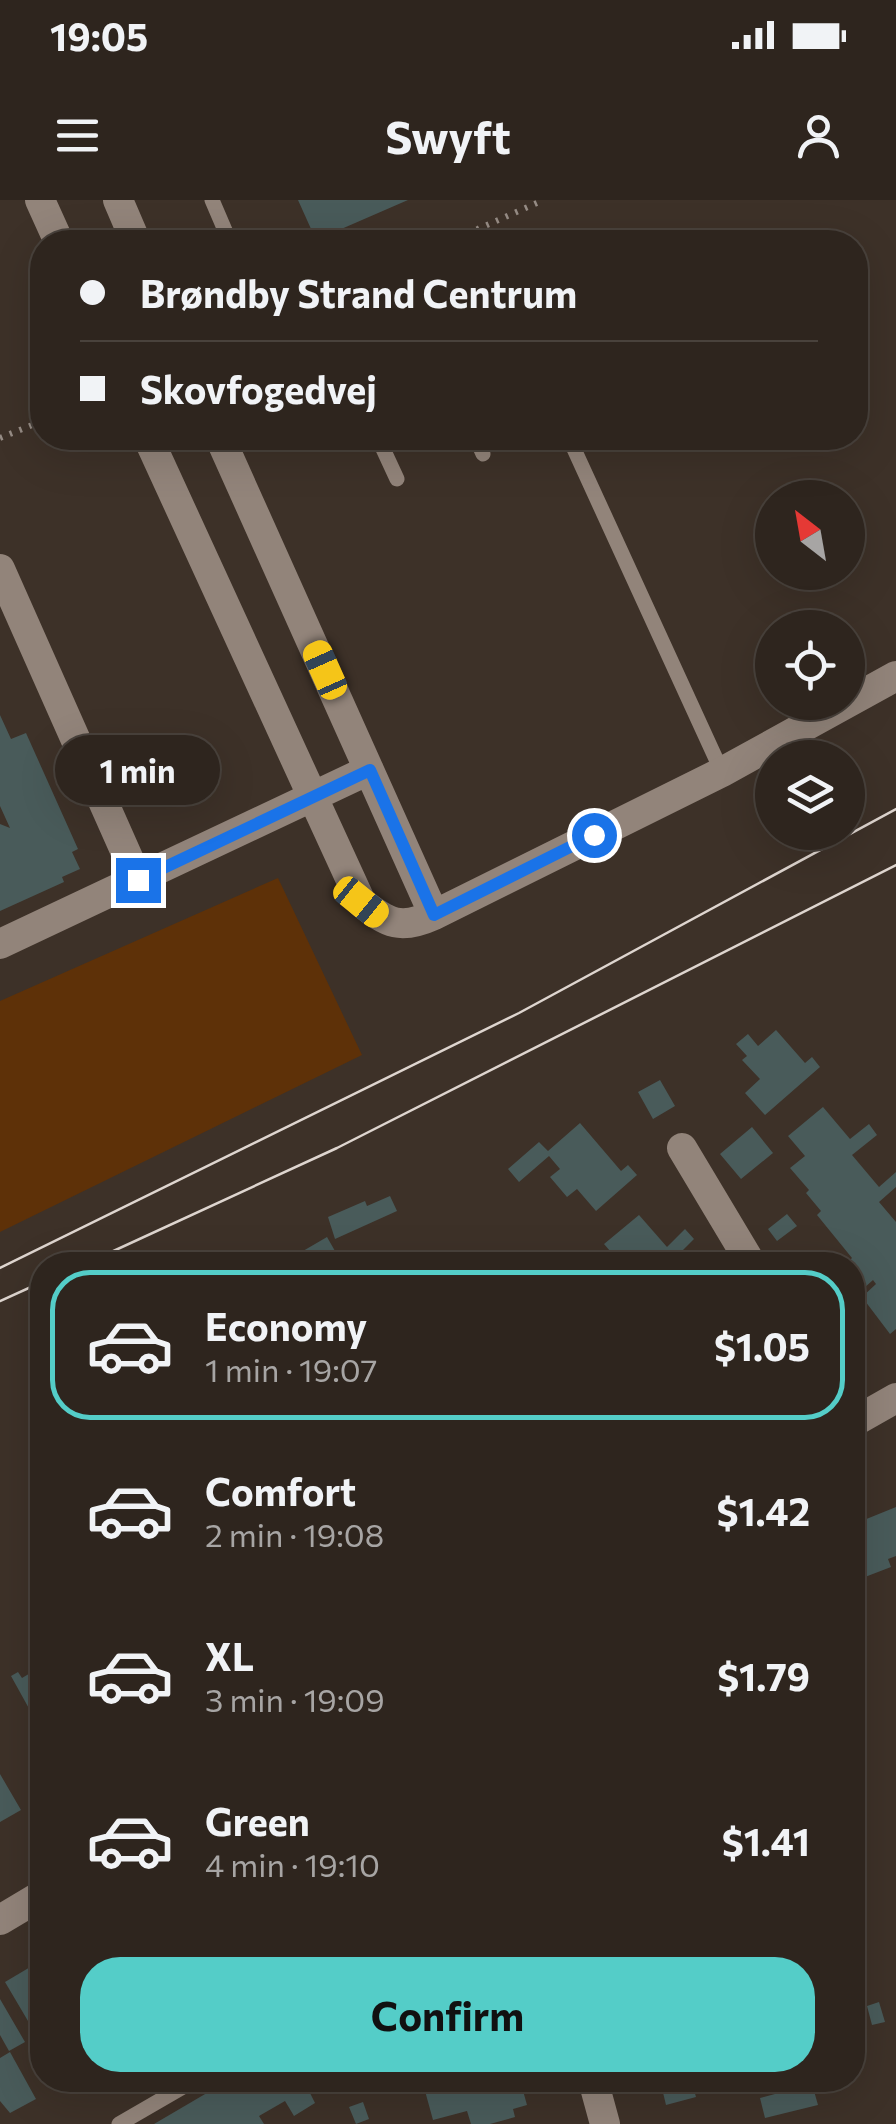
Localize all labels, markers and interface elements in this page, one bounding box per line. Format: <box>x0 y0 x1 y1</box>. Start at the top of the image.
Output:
text: 19:05 <box>50 12 148 59</box>
icon: menu <box>50 108 105 163</box>
text: Swyft <box>385 108 511 163</box>
icon: person <box>791 108 846 163</box>
text: Brøndby Strand Centrum <box>140 269 577 316</box>
text: Skovfogedvej <box>140 365 377 412</box>
north arrow <box>755 480 865 590</box>
map controls <box>755 480 865 850</box>
button: locate <box>755 610 865 720</box>
car <box>299 636 351 704</box>
callout: 1 min <box>56 735 220 805</box>
button: layers <box>755 740 865 850</box>
text: 1 min <box>100 750 175 790</box>
route start <box>572 813 617 858</box>
route end <box>116 858 161 903</box>
car <box>328 871 394 933</box>
icon: car <box>85 1300 175 1390</box>
text: Economy <box>205 1302 367 1349</box>
text: $1.05 <box>714 1322 810 1369</box>
text: 1 min · 19:07 <box>205 1349 377 1389</box>
icon: car <box>85 1465 175 1555</box>
text: Comfort <box>205 1467 356 1514</box>
text: $1.42 <box>717 1487 810 1534</box>
text: 2 min · 19:08 <box>205 1514 384 1554</box>
icon: car <box>85 1630 175 1720</box>
text: XL <box>205 1632 254 1679</box>
text: $1.79 <box>717 1652 810 1699</box>
text: 3 min · 19:09 <box>205 1679 385 1719</box>
icon: car <box>85 1795 175 1885</box>
text: Green <box>205 1797 310 1844</box>
text: $1.41 <box>722 1817 810 1864</box>
text: 4 min · 19:10 <box>205 1844 380 1884</box>
button: Confirm <box>80 1957 815 2072</box>

